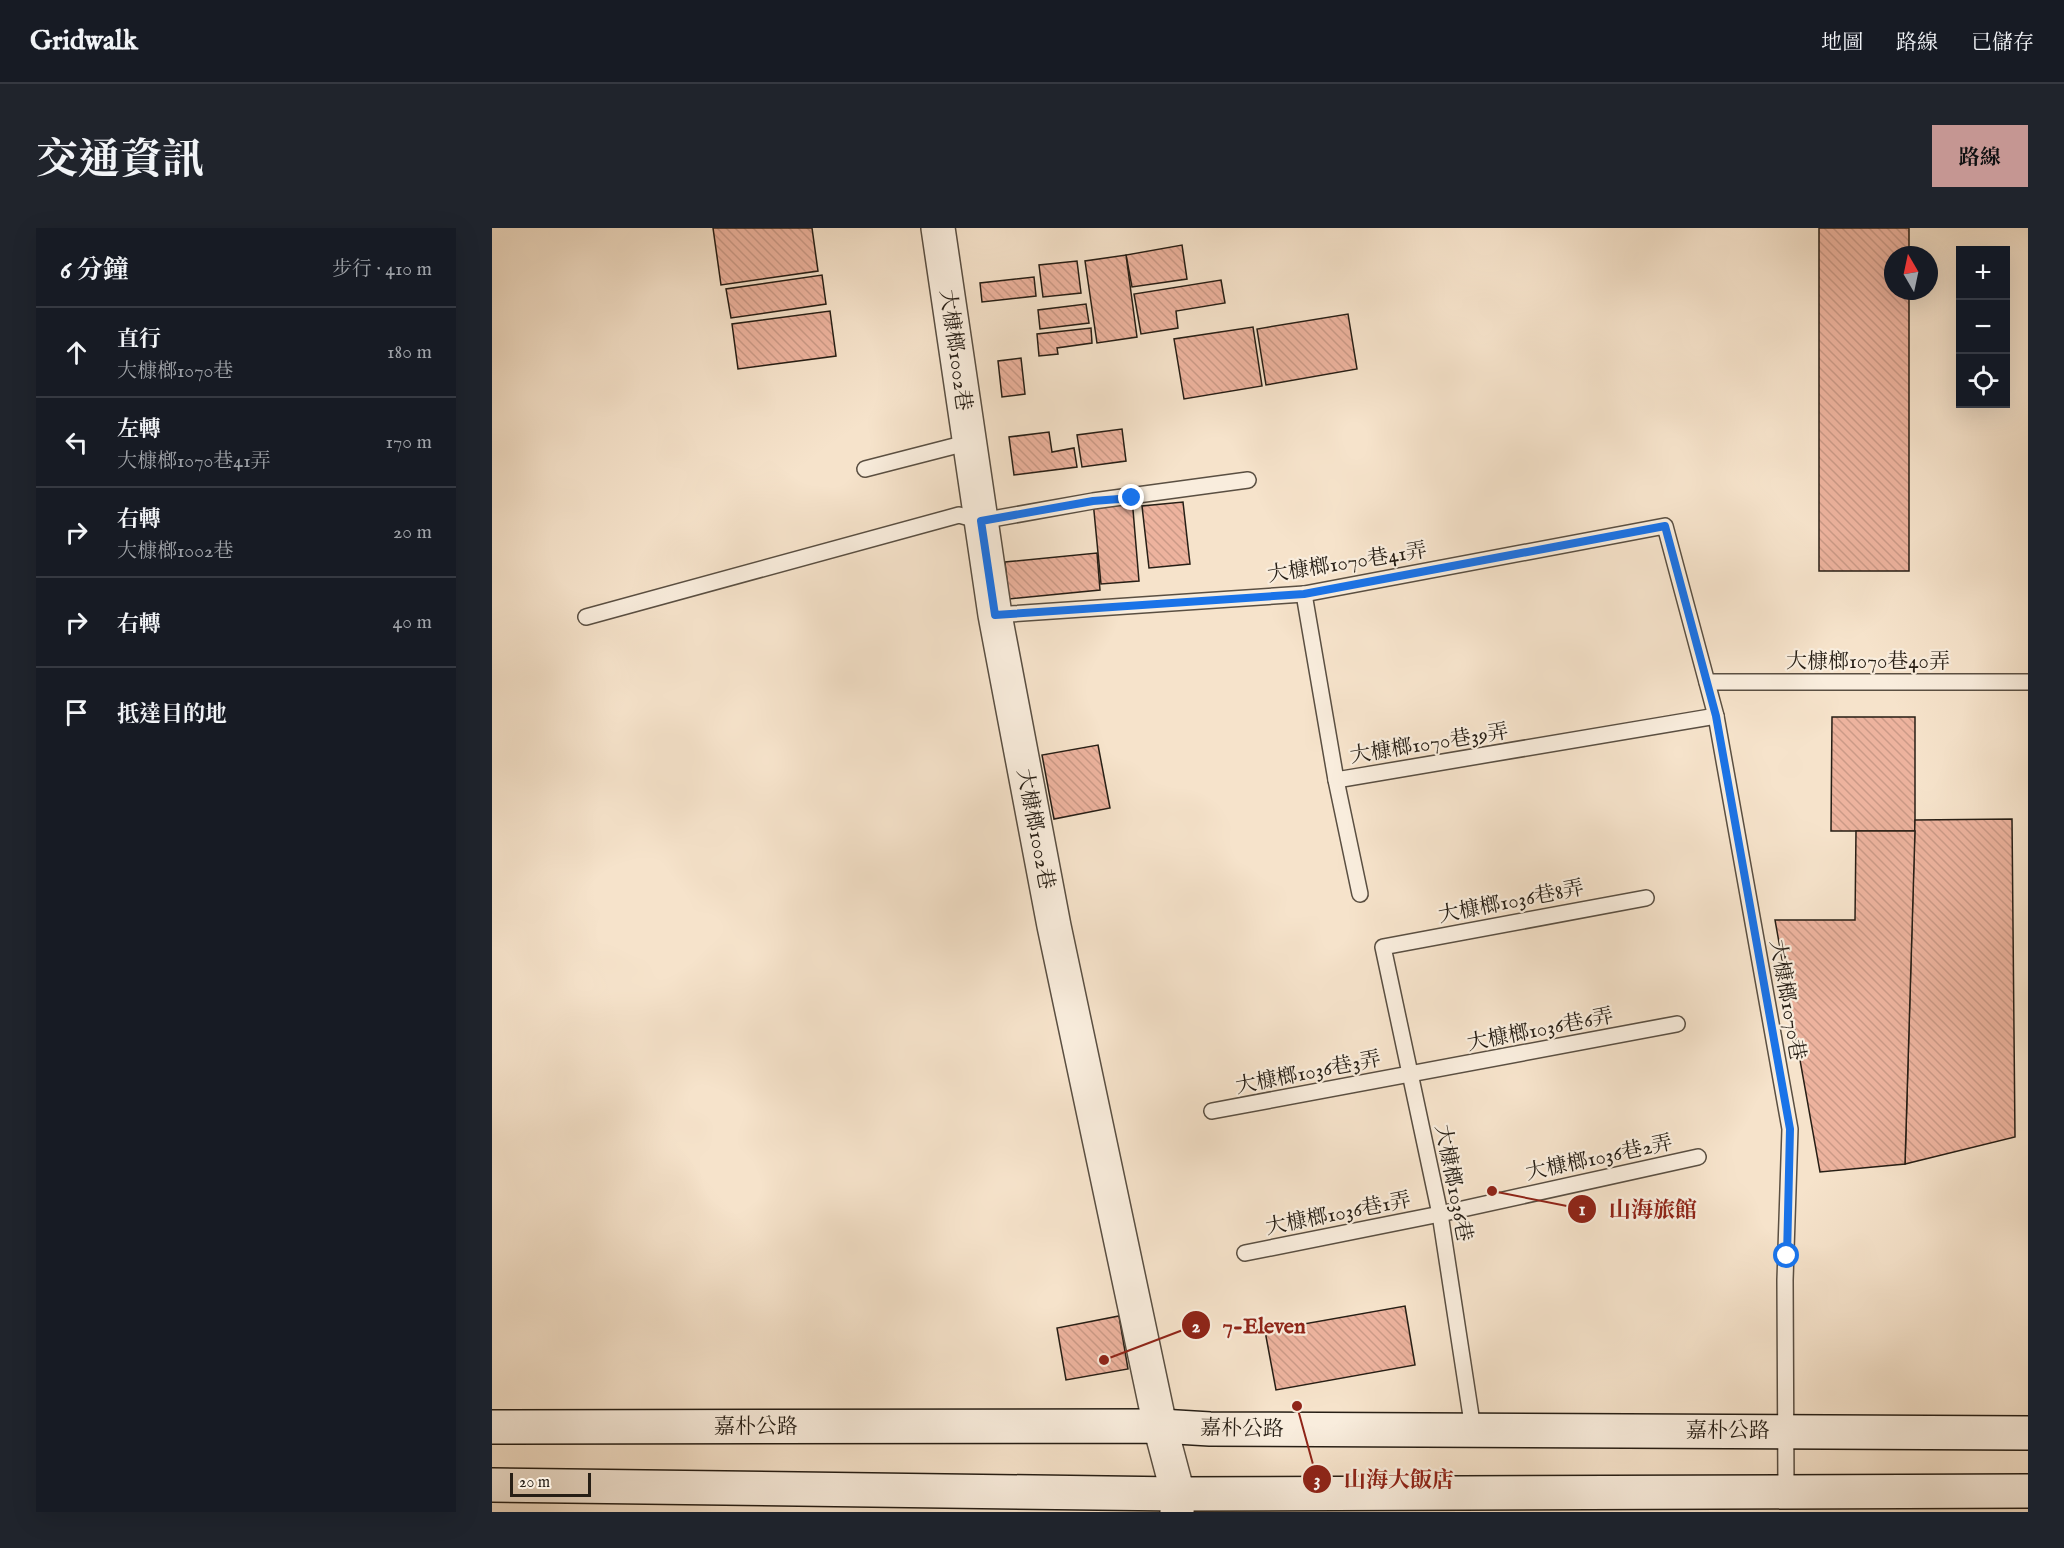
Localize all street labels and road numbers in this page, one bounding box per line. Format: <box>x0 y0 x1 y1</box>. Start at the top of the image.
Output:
street label: 大槺榔1002巷 <box>933 288 976 413</box>
street label: 大槺榔1070巷41弄 <box>1265 538 1429 589</box>
street label: 大槺榔1070巷40弄 <box>1786 649 1950 676</box>
street label: 大槺榔1070巷39弄 <box>1348 719 1510 770</box>
street label: 大槺榔1002巷 <box>1010 767 1059 892</box>
street label: 大槺榔1036巷8弄 <box>1436 875 1586 930</box>
street label: 大槺榔1070巷 <box>1763 938 1810 1063</box>
street label: 大槺榔1036巷6弄 <box>1465 1003 1616 1058</box>
street label: 大槺榔1036巷3弄 <box>1233 1046 1383 1101</box>
street label: 大槺榔1036巷 <box>1428 1122 1477 1244</box>
street label: 大槺榔1036巷2弄 <box>1523 1130 1675 1187</box>
street label: 大槺榔1036巷1弄 <box>1263 1187 1413 1242</box>
street label: 嘉朴公路 <box>714 1414 798 1441</box>
street label: 嘉朴公路 <box>1200 1415 1284 1444</box>
street label: 嘉朴公路 <box>1686 1418 1770 1445</box>

